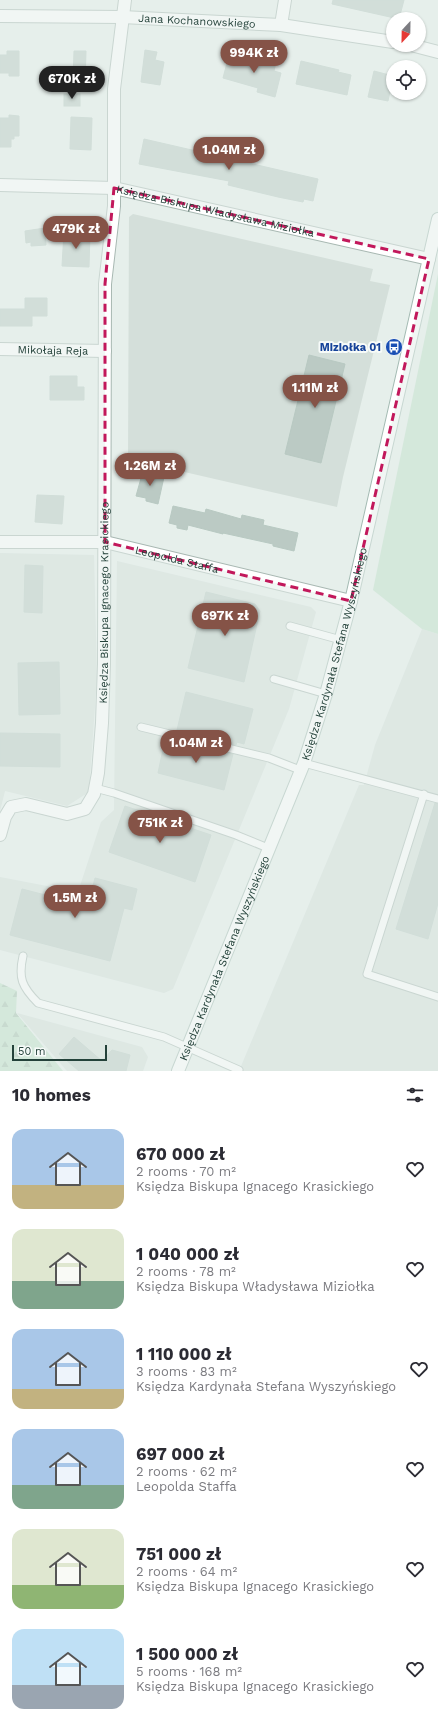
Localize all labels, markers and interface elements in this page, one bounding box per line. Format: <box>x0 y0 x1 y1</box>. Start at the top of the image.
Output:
street label: Jana Kochanowskiego <box>138 12 256 31</box>
north arrow <box>386 12 426 52</box>
map controls <box>386 12 426 100</box>
pin: 994K zł <box>217 40 291 74</box>
text: 994K zł <box>230 45 278 60</box>
button: locate <box>386 60 426 100</box>
pin: 670K zł <box>35 66 109 100</box>
text: 670K zł <box>48 71 96 86</box>
pin: 1.04M zł <box>188 137 270 171</box>
text: 1.04M zł <box>202 142 256 157</box>
street label: Księdza Biskupa Władysława Miziołka <box>115 183 315 240</box>
pin: 479K zł <box>39 216 113 250</box>
text: 479K zł <box>52 221 100 236</box>
bus stop icon: Miziołka 01 <box>384 337 404 357</box>
place label: Miziołka 01 <box>320 341 381 354</box>
street label: Mikołaja Reja <box>18 343 88 358</box>
pin: 1.11M zł <box>274 375 356 409</box>
text: 1.11M zł <box>292 380 338 395</box>
pin: 1.26M zł <box>109 453 191 487</box>
text: 1.26M zł <box>124 458 176 473</box>
street label: Księdza Biskupa Ignacego Krasickiego <box>97 502 111 704</box>
street label: Leopolda Staffa <box>134 543 220 576</box>
street label: Księdza Kardynała Stefana Wyszyńskiego <box>299 546 370 762</box>
pin: 697K zł <box>188 603 262 637</box>
text: 697K zł <box>201 608 249 623</box>
pin: 1.04M zł <box>155 730 237 764</box>
text: 1.04M zł <box>169 735 223 750</box>
pin: 751K zł <box>123 810 197 844</box>
text: 751K zł <box>137 815 183 830</box>
street label: Księdza Kardynała Stefana Wyszyńskiego <box>177 854 272 1063</box>
pin: 1.5M zł <box>38 885 112 919</box>
text: 1.5M zł <box>53 890 97 905</box>
scale bar <box>12 1043 107 1062</box>
text: 50 m <box>18 1045 45 1058</box>
icon: filters <box>404 1084 426 1106</box>
text: 10 homes <box>12 1085 91 1105</box>
text: 670 000 zł <box>136 1144 225 1164</box>
icon: home <box>44 1145 92 1193</box>
icon: heart <box>404 1158 426 1180</box>
text: 2 rooms · 70 m² <box>136 1164 236 1179</box>
text: Księdza Biskupa Ignacego Krasickiego <box>136 1179 374 1194</box>
text: 1 040 000 zł <box>136 1244 239 1264</box>
icon: home <box>44 1245 92 1293</box>
icon: heart <box>404 1258 426 1280</box>
text: 2 rooms · 78 m² <box>136 1264 236 1279</box>
text: Księdza Biskupa Władysława Miziołka <box>136 1279 375 1294</box>
text: 1 110 000 zł <box>136 1344 232 1364</box>
icon: home <box>44 1345 92 1393</box>
icon: heart <box>408 1358 430 1380</box>
text: 3 rooms · 83 m² <box>136 1364 237 1379</box>
text: Księdza Kardynała Stefana Wyszyńskiego <box>136 1379 396 1394</box>
text: 697 000 zł <box>136 1444 225 1464</box>
icon: home <box>44 1445 92 1493</box>
icon: heart <box>404 1458 426 1480</box>
text: 2 rooms · 62 m² <box>136 1464 237 1479</box>
text: Leopolda Staffa <box>136 1479 237 1494</box>
text: 751 000 zł <box>136 1544 222 1564</box>
icon: home <box>44 1545 92 1593</box>
icon: heart <box>404 1558 426 1580</box>
text: 2 rooms · 64 m² <box>136 1564 237 1579</box>
text: Księdza Biskupa Ignacego Krasickiego <box>136 1579 374 1594</box>
text: 1 500 000 zł <box>136 1644 238 1664</box>
icon: home <box>44 1645 92 1693</box>
icon: heart <box>404 1658 426 1680</box>
text: 5 rooms · 168 m² <box>136 1664 242 1679</box>
text: Księdza Biskupa Ignacego Krasickiego <box>136 1679 374 1694</box>

